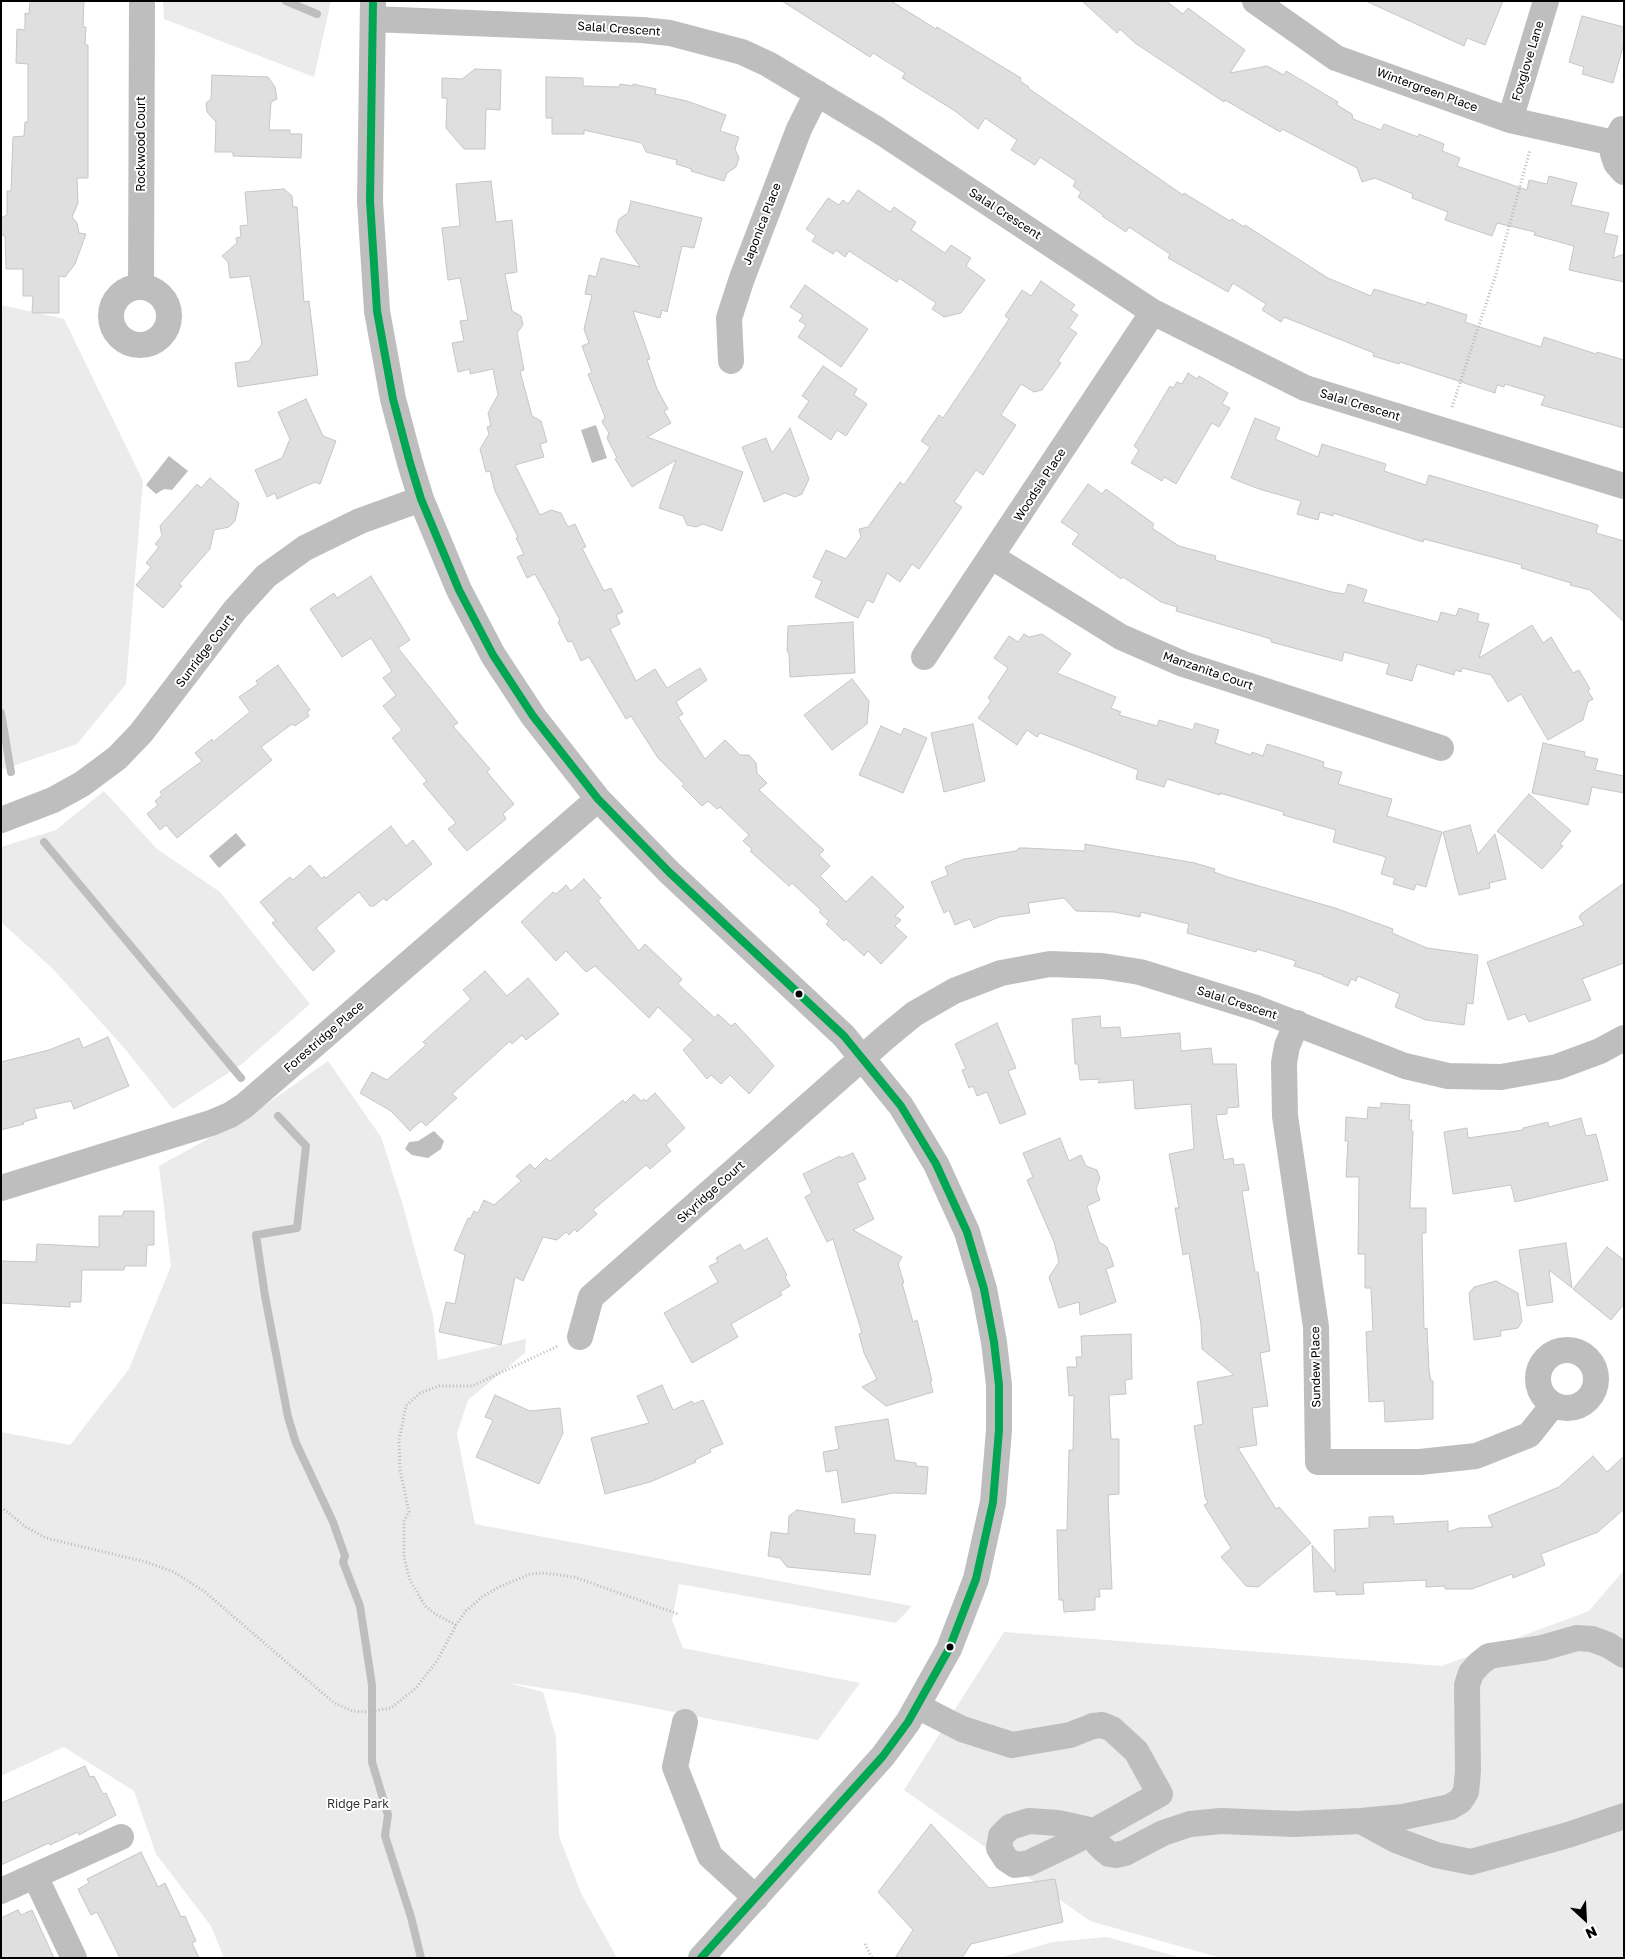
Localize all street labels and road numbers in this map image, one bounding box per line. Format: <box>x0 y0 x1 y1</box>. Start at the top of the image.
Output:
street label: Salal Crescent <box>577 19 661 39</box>
street label: Foxglove Lane <box>1509 19 1547 103</box>
street label: Wintergreen Place <box>1374 65 1480 115</box>
street label: Rockwood Court <box>134 96 148 192</box>
street label: Japonica Place <box>740 181 784 267</box>
street label: Salal Crescent <box>966 185 1044 243</box>
street label: Salal Crescent <box>1318 386 1402 424</box>
street label: Woodsia Place <box>1011 446 1069 524</box>
street label: Sunridge Court <box>173 612 237 690</box>
street label: Manzanita Court <box>1161 649 1255 693</box>
street label: Salal Crescent <box>1195 983 1279 1023</box>
street label: Forestridge Place <box>281 998 367 1076</box>
street label: Skyridge Court <box>674 1158 748 1226</box>
street label: Sundew Place <box>1308 1326 1324 1408</box>

